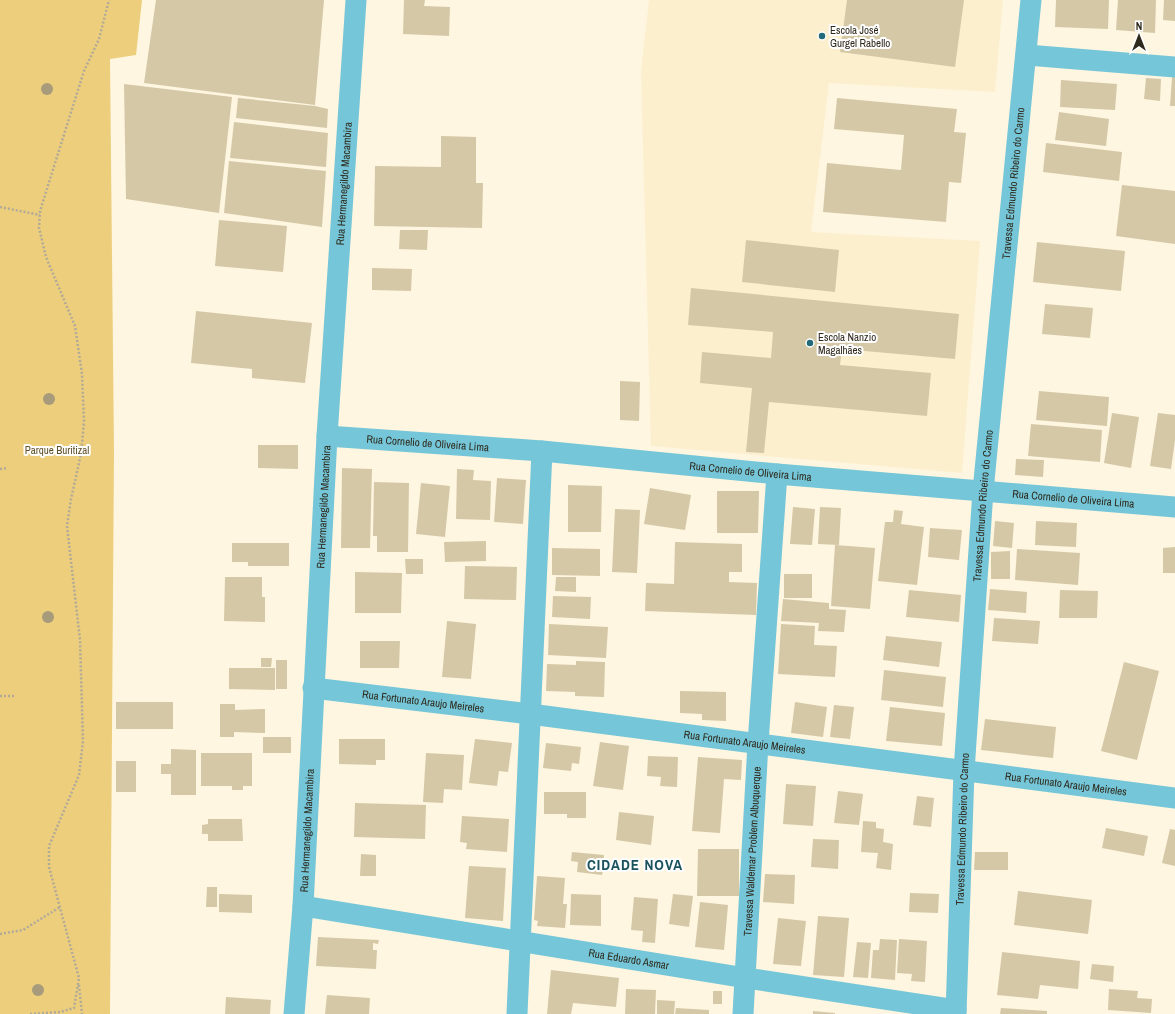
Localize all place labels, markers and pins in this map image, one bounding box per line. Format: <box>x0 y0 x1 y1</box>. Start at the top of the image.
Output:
place label: Escola José Gurgel Rabello <box>830 23 890 50</box>
marker: Escola José Gurgel Rabello <box>817 31 827 41</box>
place label: Escola Nanzio Magalhães <box>818 330 876 357</box>
marker: Escola Nanzio Magalhães <box>805 338 815 348</box>

